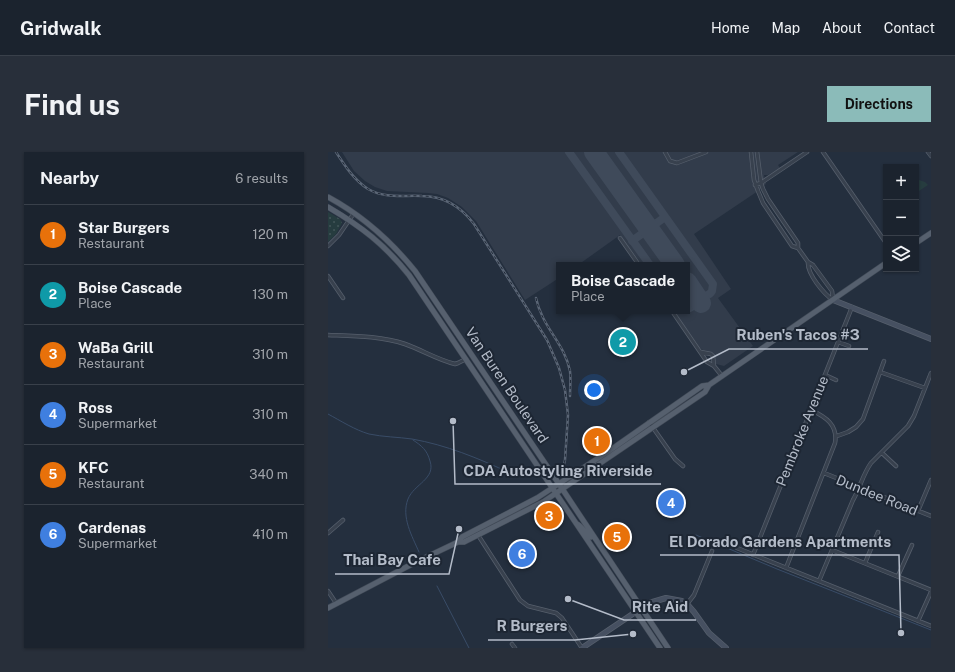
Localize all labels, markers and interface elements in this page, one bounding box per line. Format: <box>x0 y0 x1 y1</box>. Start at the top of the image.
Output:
text: Gridwalk <box>20 17 101 39</box>
text: Home <box>711 20 750 36</box>
text: Map <box>772 20 800 36</box>
text: About <box>822 20 862 36</box>
text: Contact <box>884 20 935 36</box>
button: Directions <box>827 86 931 122</box>
text: Find us <box>24 88 120 121</box>
map controls <box>883 164 919 272</box>
button: + <box>883 164 919 200</box>
text: Nearby <box>40 168 99 188</box>
text: 6 results <box>235 171 288 186</box>
button: − <box>883 200 919 236</box>
text: Star Burgers <box>78 219 170 236</box>
text: 1 <box>50 227 56 242</box>
text: 120 m <box>253 227 288 242</box>
text: Restaurant <box>78 236 144 251</box>
button: layers <box>883 236 919 272</box>
popup <box>556 262 690 314</box>
text: Boise Cascade <box>571 272 675 289</box>
text: Boise Cascade <box>78 279 182 296</box>
text: 2 <box>49 287 57 302</box>
text: 130 m <box>252 287 288 302</box>
text: Place <box>571 289 605 304</box>
text: Place <box>78 296 112 311</box>
callout: Ruben's Tacos #3 <box>729 322 868 349</box>
street label: Van Buren Boulevard <box>462 324 552 446</box>
text: Ruben's Tacos #3 <box>736 326 860 343</box>
pin: 2 <box>610 327 636 357</box>
text: WaBa Grill <box>78 339 154 356</box>
text: 3 <box>49 347 57 362</box>
text: 310 m <box>252 347 288 362</box>
text: Restaurant <box>78 356 144 371</box>
street label: Pembroke Avenue <box>773 374 831 488</box>
your location <box>584 380 604 400</box>
text: Ross <box>78 399 113 416</box>
text: 4 <box>49 407 57 422</box>
text: 310 m <box>252 407 288 422</box>
text: Supermarket <box>78 416 157 431</box>
pin: 1 <box>584 426 610 456</box>
callout: CDA Autostyling Riverside <box>455 457 661 484</box>
text: KFC <box>78 459 109 476</box>
text: CDA Autostyling Riverside <box>463 462 653 479</box>
text: 5 <box>49 467 57 482</box>
text: 340 m <box>249 467 288 482</box>
street label: Dundee Road <box>834 471 920 519</box>
text: Restaurant <box>78 476 144 491</box>
pin: 4 <box>658 488 684 518</box>
pin: 3 <box>536 501 562 531</box>
text: Cardenas <box>78 519 146 536</box>
pin: 5 <box>604 522 630 552</box>
text: 6 <box>49 527 57 542</box>
text: 410 m <box>252 527 288 542</box>
callout: El Dorado Gardens Apartments <box>660 528 899 555</box>
text: El Dorado Gardens Apartments <box>669 533 891 550</box>
text: Supermarket <box>78 536 157 551</box>
pin: 6 <box>509 539 535 569</box>
callout: Thai Bay Cafe <box>335 547 449 574</box>
text: Thai Bay Cafe <box>343 551 441 568</box>
callout: Rite Aid <box>624 593 696 620</box>
text: Rite Aid <box>632 598 688 615</box>
callout: R Burgers <box>488 613 575 640</box>
text: R Burgers <box>496 617 568 634</box>

